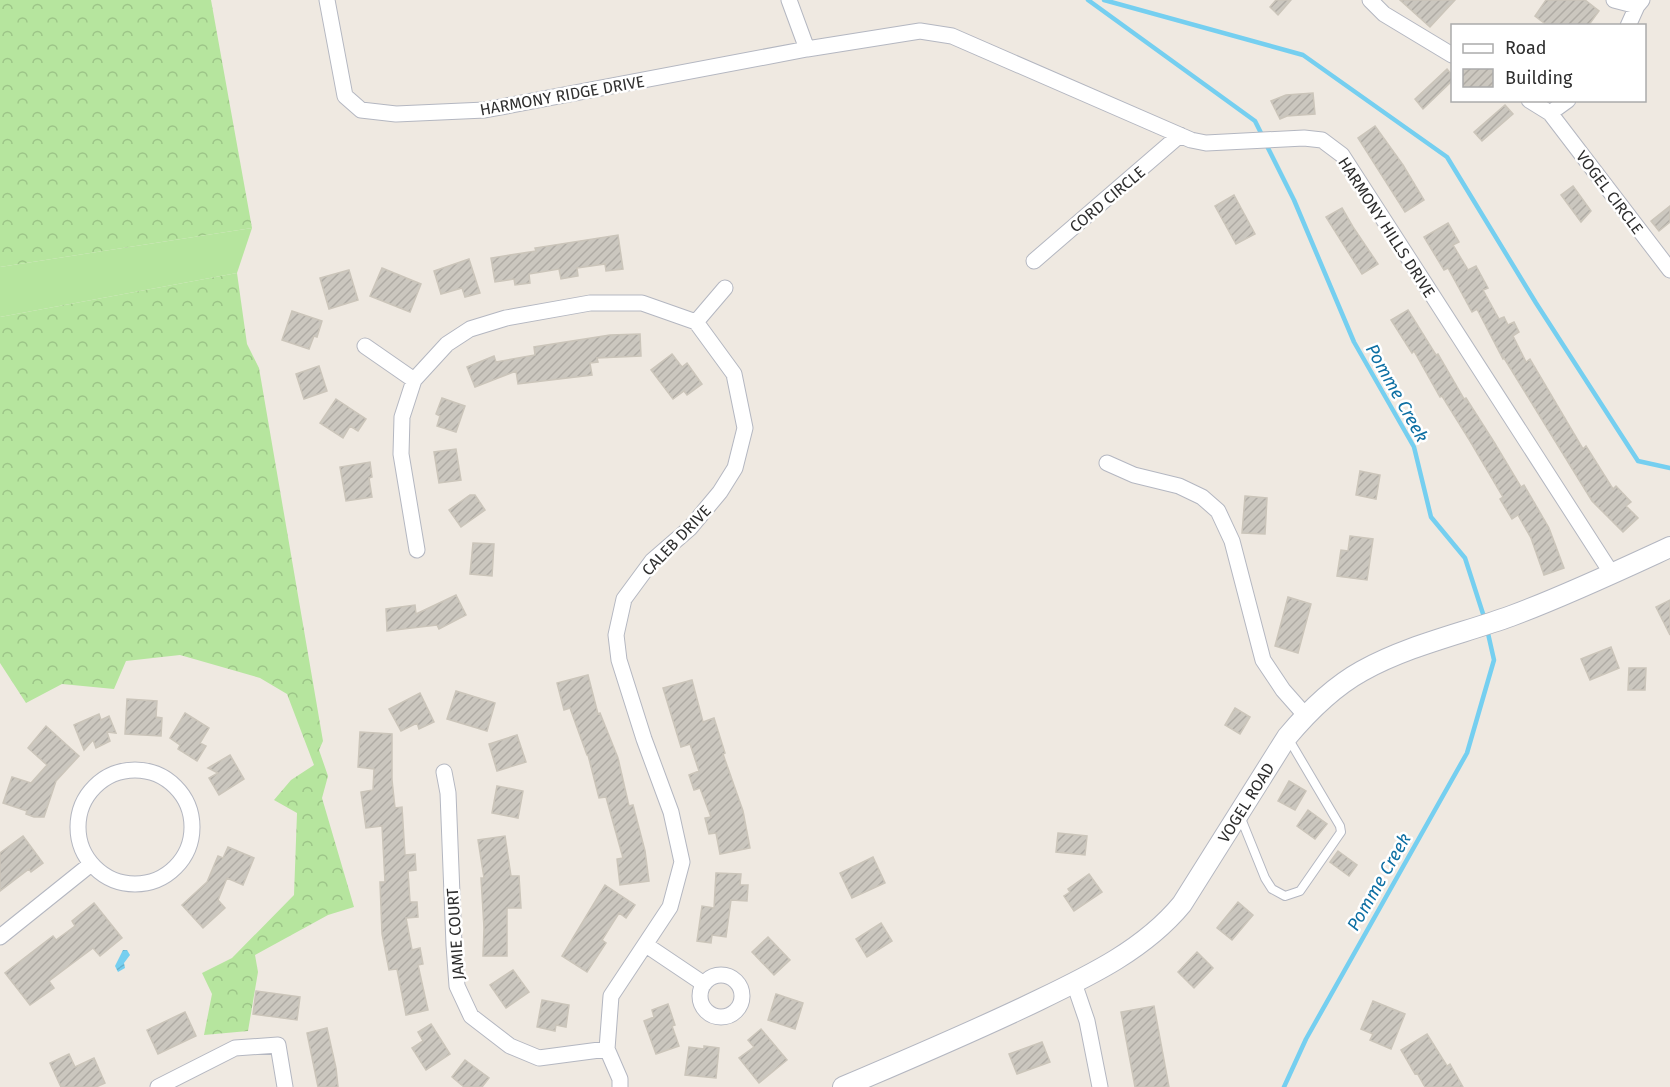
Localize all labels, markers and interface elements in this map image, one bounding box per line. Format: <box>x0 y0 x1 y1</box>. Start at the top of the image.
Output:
legend <box>1451 24 1646 102</box>
text: Road <box>1505 37 1547 59</box>
text: Building <box>1505 67 1573 89</box>
street label: HARMONY RIDGE DRIVE <box>478 72 646 119</box>
street label: VOGEL CIRCLE <box>1572 147 1647 238</box>
street label: HARMONY HILLS DRIVE <box>1334 154 1439 301</box>
street label: CORD CIRCLE <box>1066 162 1149 236</box>
water label: Pomme Creek <box>1361 340 1433 446</box>
street label: CALEB DRIVE <box>638 501 715 580</box>
street label: VOGEL ROAD <box>1214 759 1278 846</box>
water label: Pomme Creek <box>1342 829 1416 935</box>
street label: JAMIE COURT <box>443 887 468 980</box>

